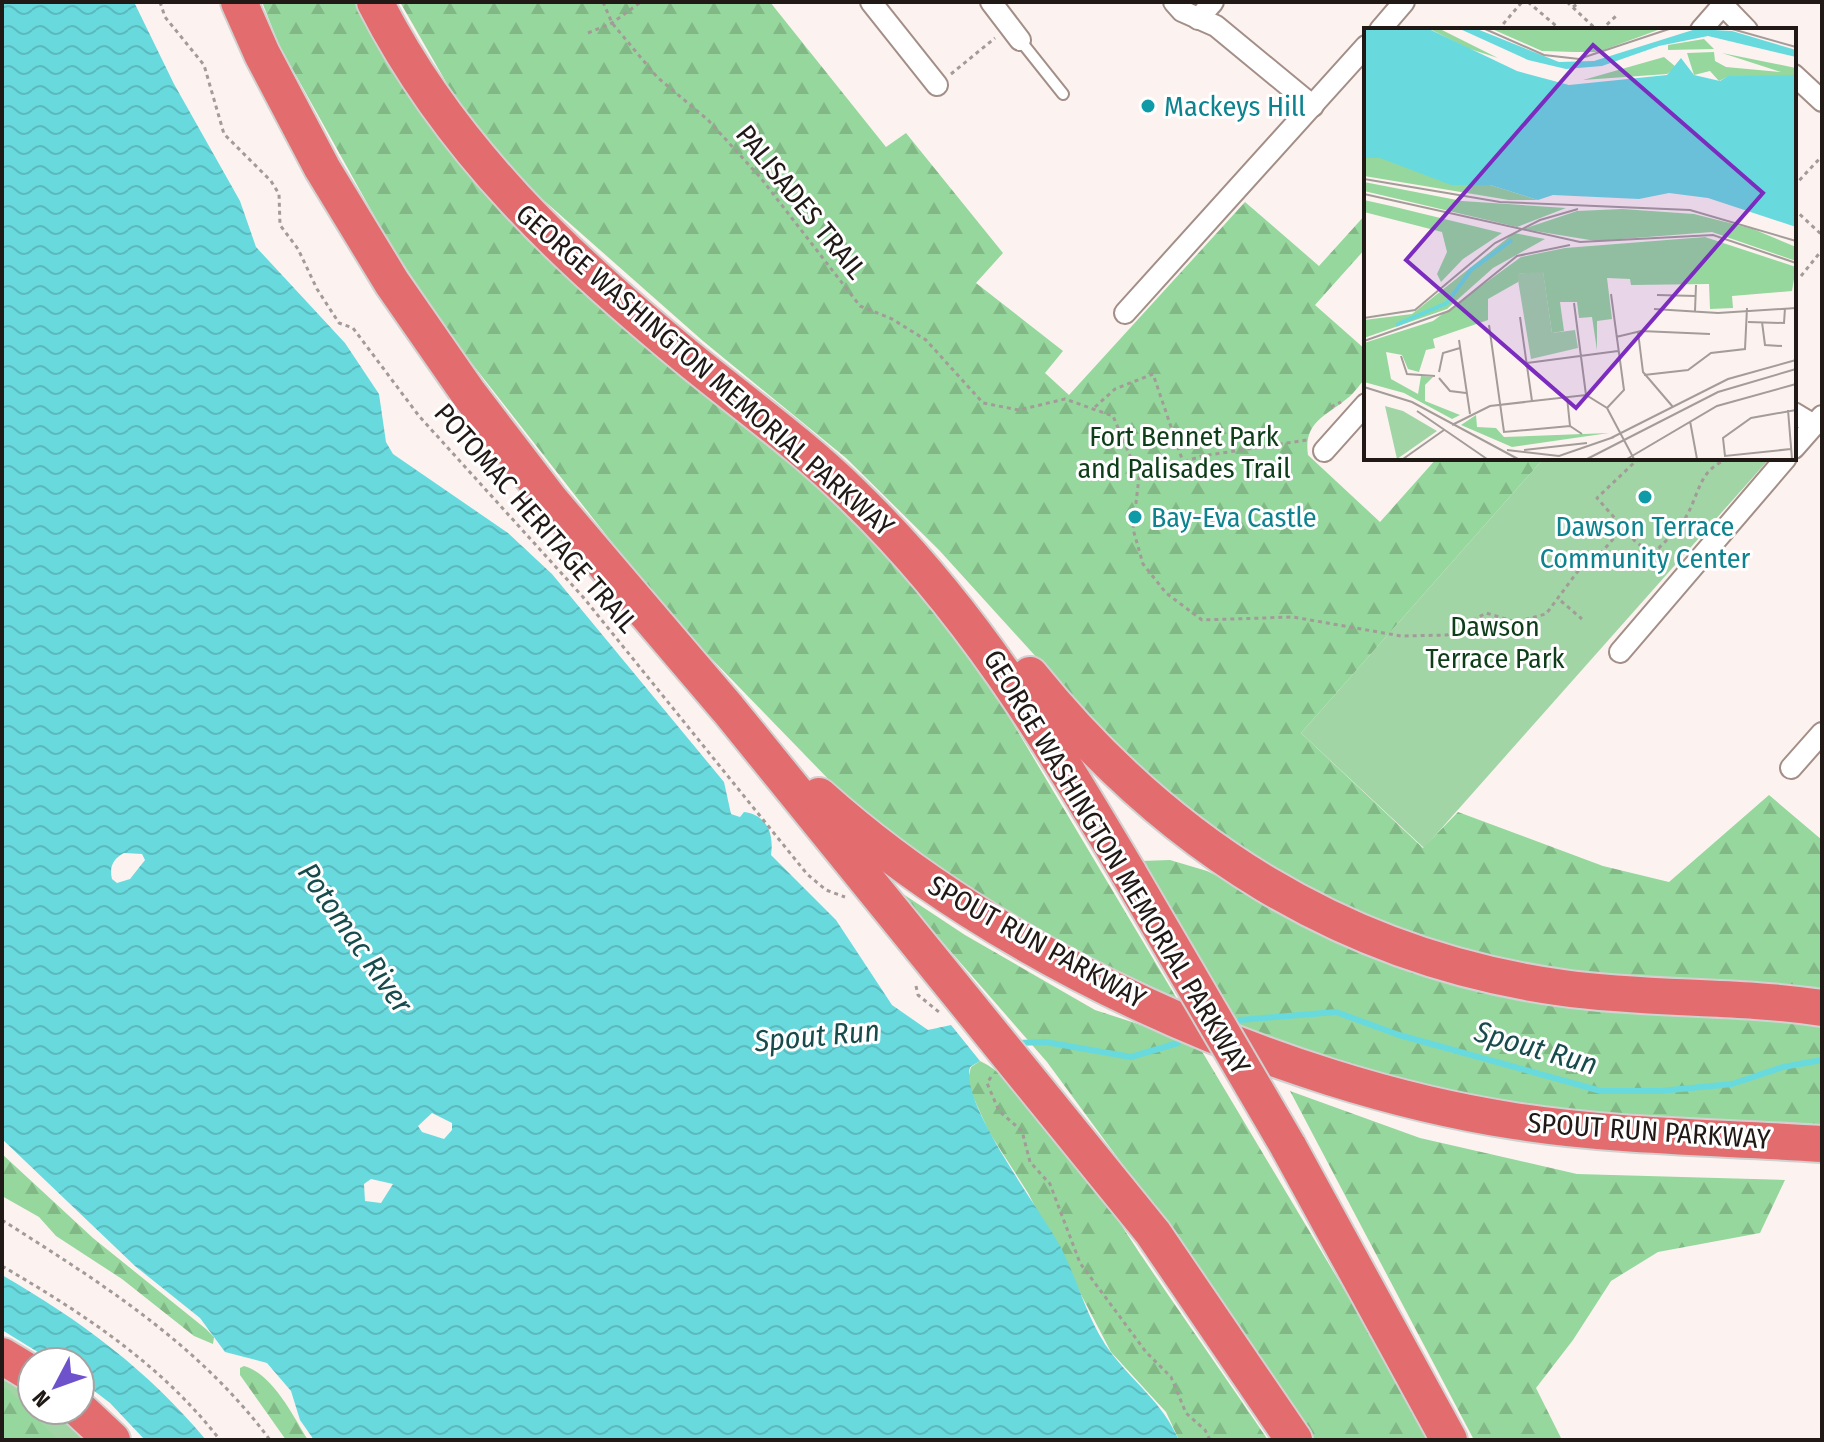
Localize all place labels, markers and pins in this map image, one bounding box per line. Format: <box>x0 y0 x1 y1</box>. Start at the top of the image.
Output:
place label: Mackeys Hill <box>1164 90 1306 123</box>
marker: Mackeys Hill <box>1139 97 1157 115</box>
marker: Dawson Terrace Community Center <box>1636 488 1654 506</box>
place label: Bay-Eva Castle <box>1151 501 1316 534</box>
marker: Bay-Eva Castle <box>1126 508 1144 526</box>
place label: Dawson Terrace Community Center <box>1540 510 1751 575</box>

